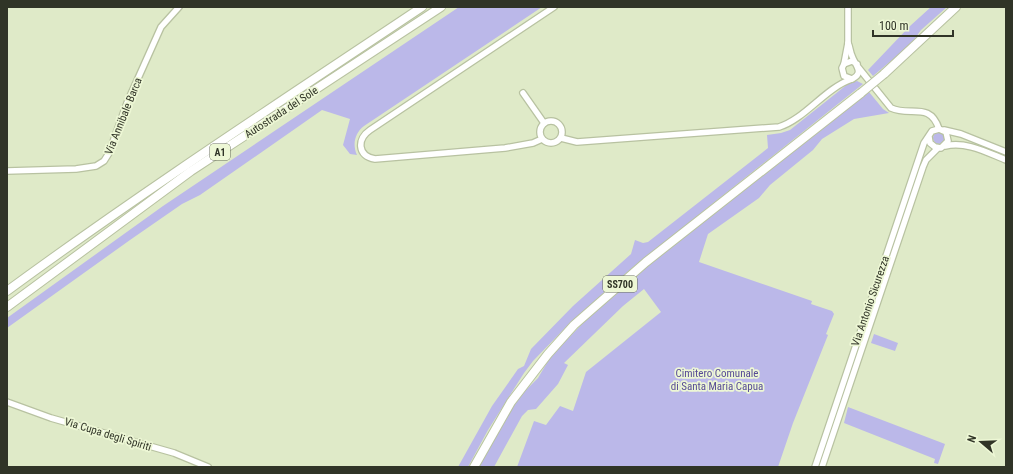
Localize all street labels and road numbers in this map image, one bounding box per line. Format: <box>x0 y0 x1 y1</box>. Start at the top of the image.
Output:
street label: Via Annibale Barca <box>102 76 145 157</box>
street label: Autostrada del Sole <box>242 84 320 141</box>
road number: A1 <box>210 144 230 160</box>
street label: Via Antonio Sicurezza <box>849 254 892 348</box>
road number: SS700 <box>603 276 637 292</box>
street label: Via Cupa degli Spiriti <box>63 415 153 454</box>

